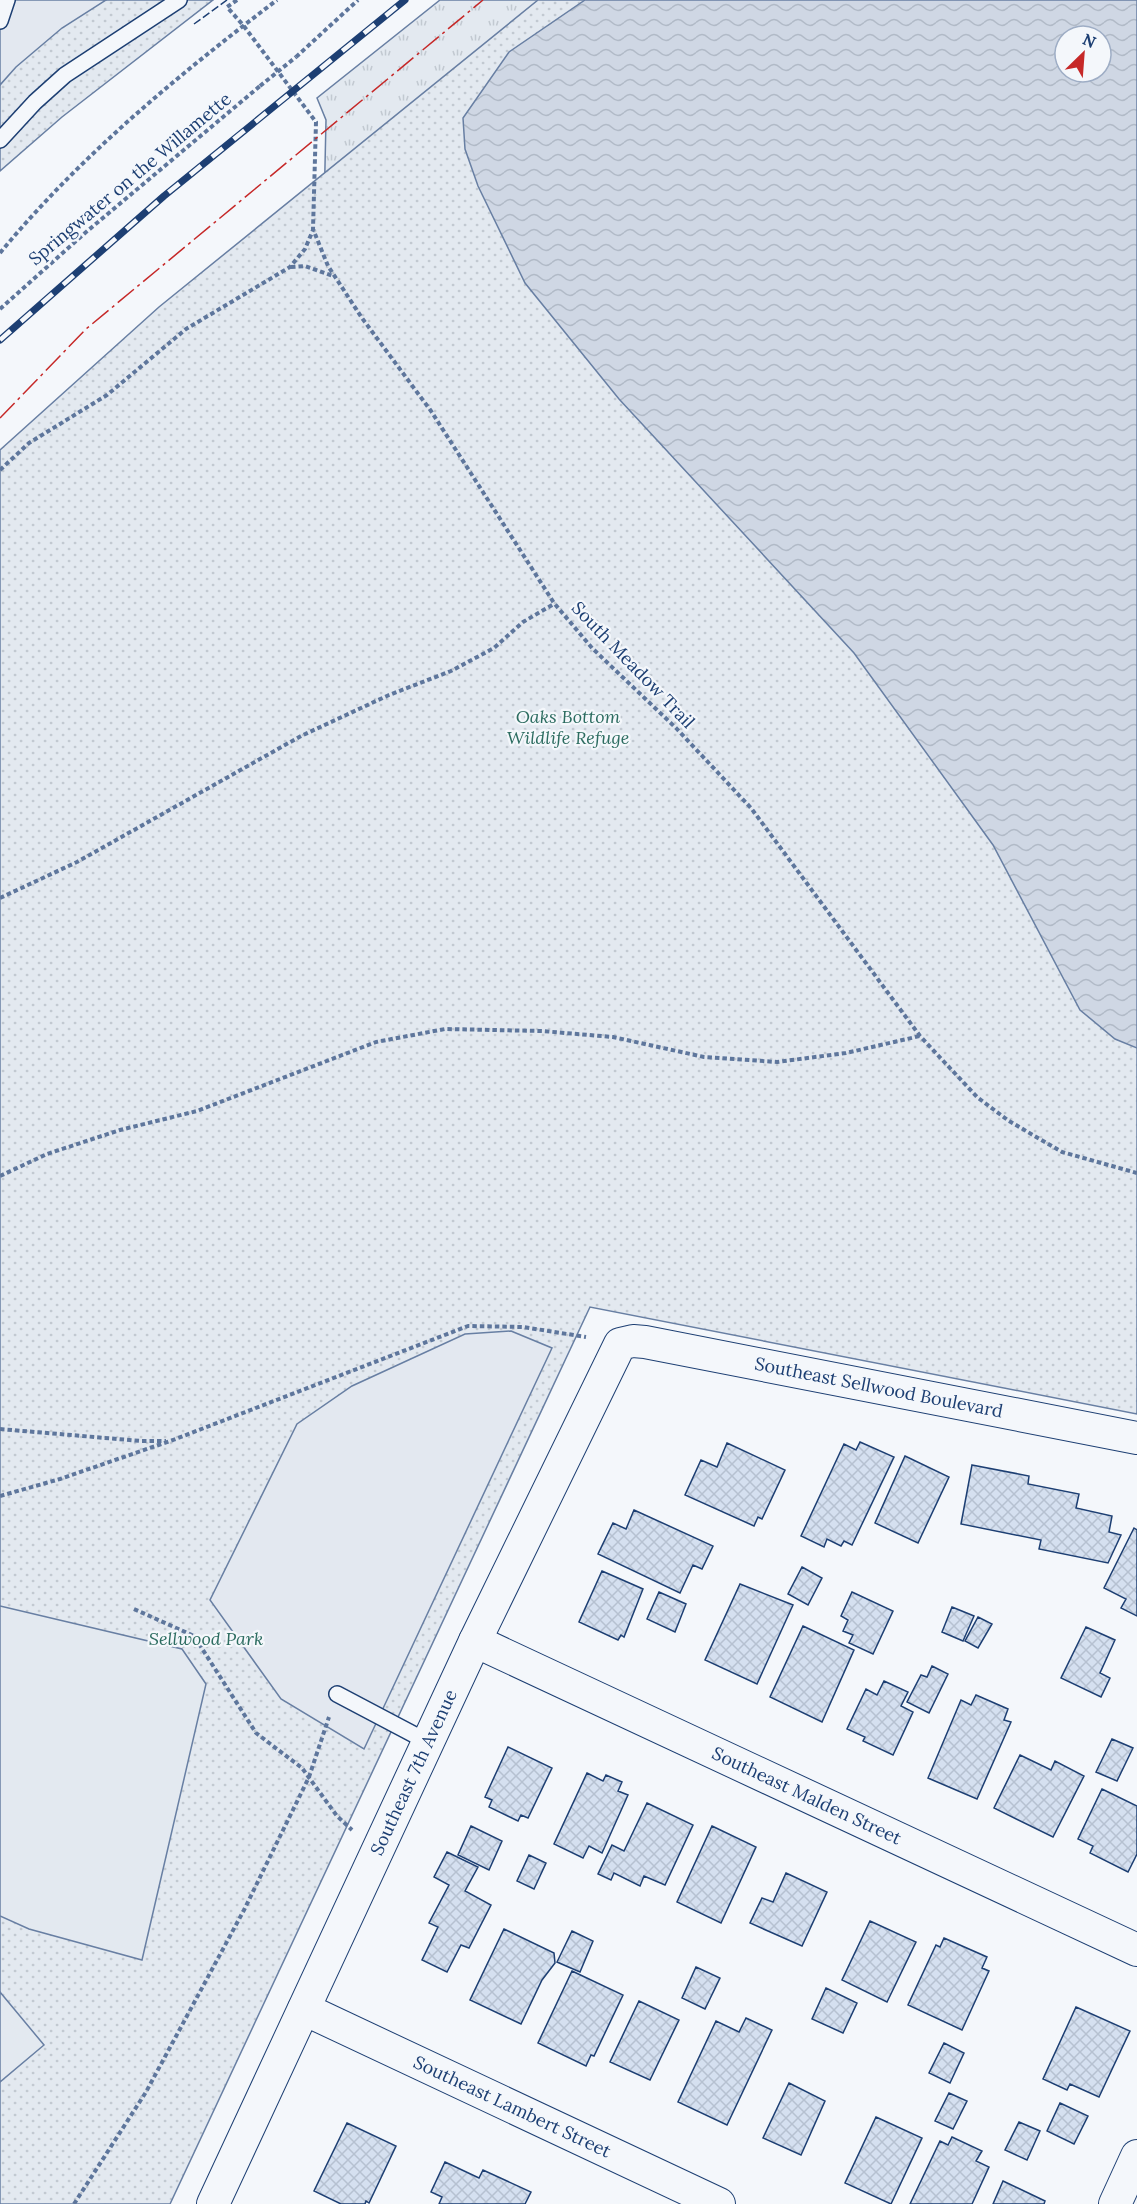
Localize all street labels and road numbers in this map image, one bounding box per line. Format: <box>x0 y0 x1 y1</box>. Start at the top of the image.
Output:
street label: Springwater on the Willamette <box>24 87 236 270</box>
street label: South Meadow Trail <box>567 596 700 733</box>
street label: Southeast Sellwood Boulevard <box>753 1352 1005 1423</box>
street label: Southeast 7th Avenue <box>365 1685 462 1859</box>
street label: Southeast Malden Street <box>709 1741 905 1849</box>
street label: Southeast Lambert Street <box>410 2050 615 2163</box>

